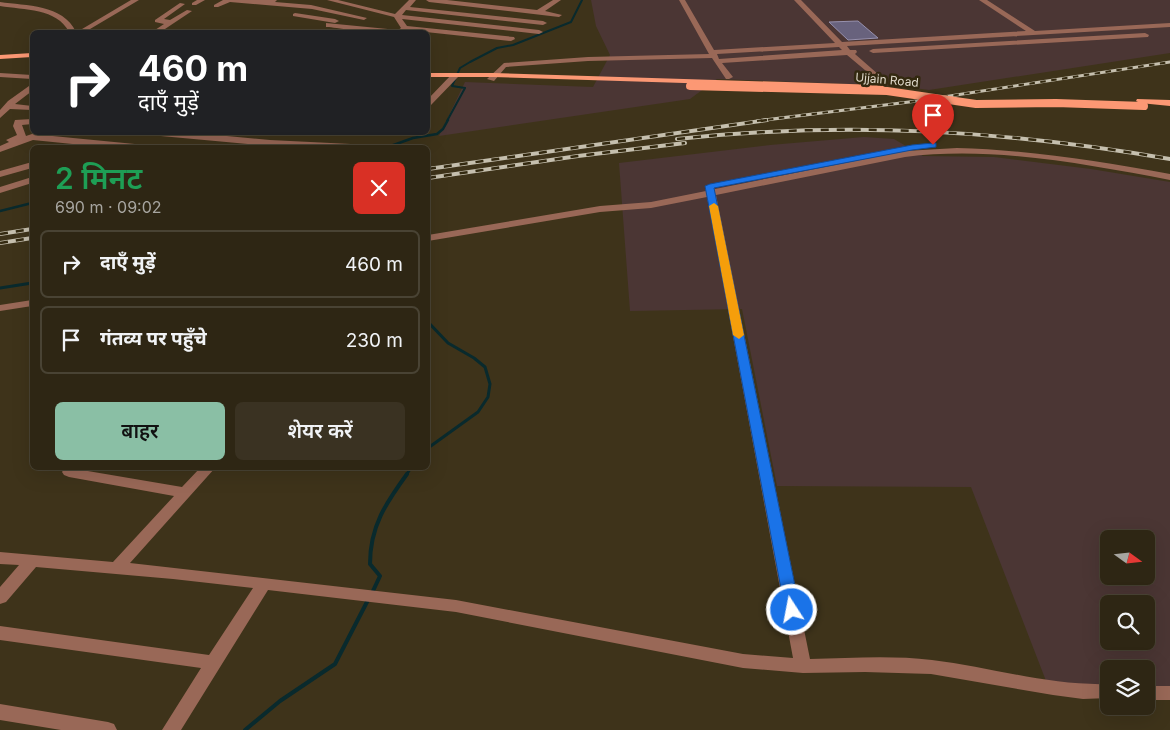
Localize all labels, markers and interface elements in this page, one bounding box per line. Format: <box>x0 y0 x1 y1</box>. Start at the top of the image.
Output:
text: 460 m <box>138 47 248 89</box>
icon: right <box>55 50 120 115</box>
street label: Ujjain Road <box>855 69 919 90</box>
text: दाएँ मुड़ें <box>138 89 199 115</box>
pin <box>912 94 954 145</box>
icon: arrive <box>919 101 947 129</box>
text: 2 मिनट <box>55 160 142 196</box>
button: close <box>353 162 405 214</box>
text: 690 m · 09:02 <box>55 197 162 217</box>
icon: right <box>57 250 85 278</box>
text: दाएँ मुड़ें <box>100 251 156 274</box>
text: 460 m <box>345 253 403 276</box>
icon: arrive <box>57 326 85 354</box>
text: गंतव्य पर पहुँचे <box>100 327 207 350</box>
text: 230 m <box>346 329 403 352</box>
button: बाहर <box>55 402 225 460</box>
button: शेयर करें <box>235 402 405 460</box>
north arrow <box>1100 530 1155 585</box>
map controls <box>1100 530 1155 715</box>
position arrow <box>765 583 817 635</box>
button: search <box>1100 595 1155 650</box>
button: layers <box>1100 660 1155 715</box>

